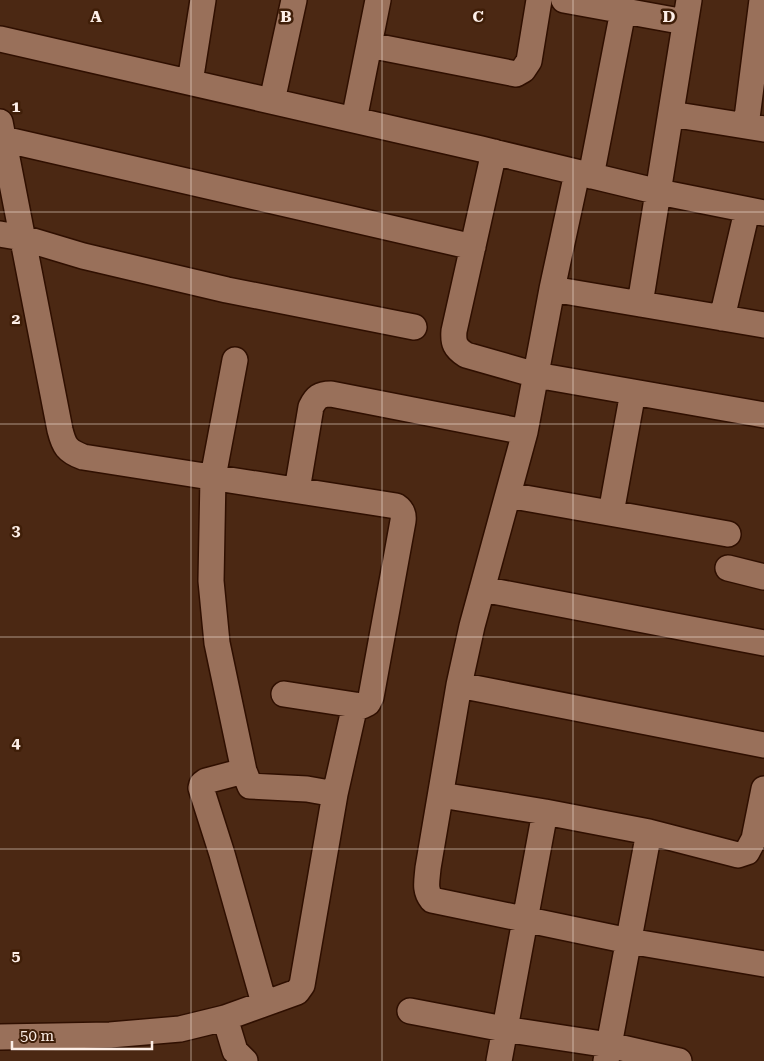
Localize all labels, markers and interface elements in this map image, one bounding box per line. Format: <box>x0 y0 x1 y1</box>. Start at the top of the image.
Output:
text: A <box>90 7 102 26</box>
text: B <box>280 7 292 26</box>
text: C <box>472 7 484 26</box>
text: D <box>663 7 676 26</box>
text: 1 <box>12 97 21 116</box>
text: 2 <box>12 309 21 328</box>
text: 3 <box>12 521 21 540</box>
text: 4 <box>12 733 21 752</box>
text: 5 <box>12 946 21 965</box>
scale bar <box>12 1018 152 1050</box>
text: 50 m <box>20 1027 55 1045</box>

